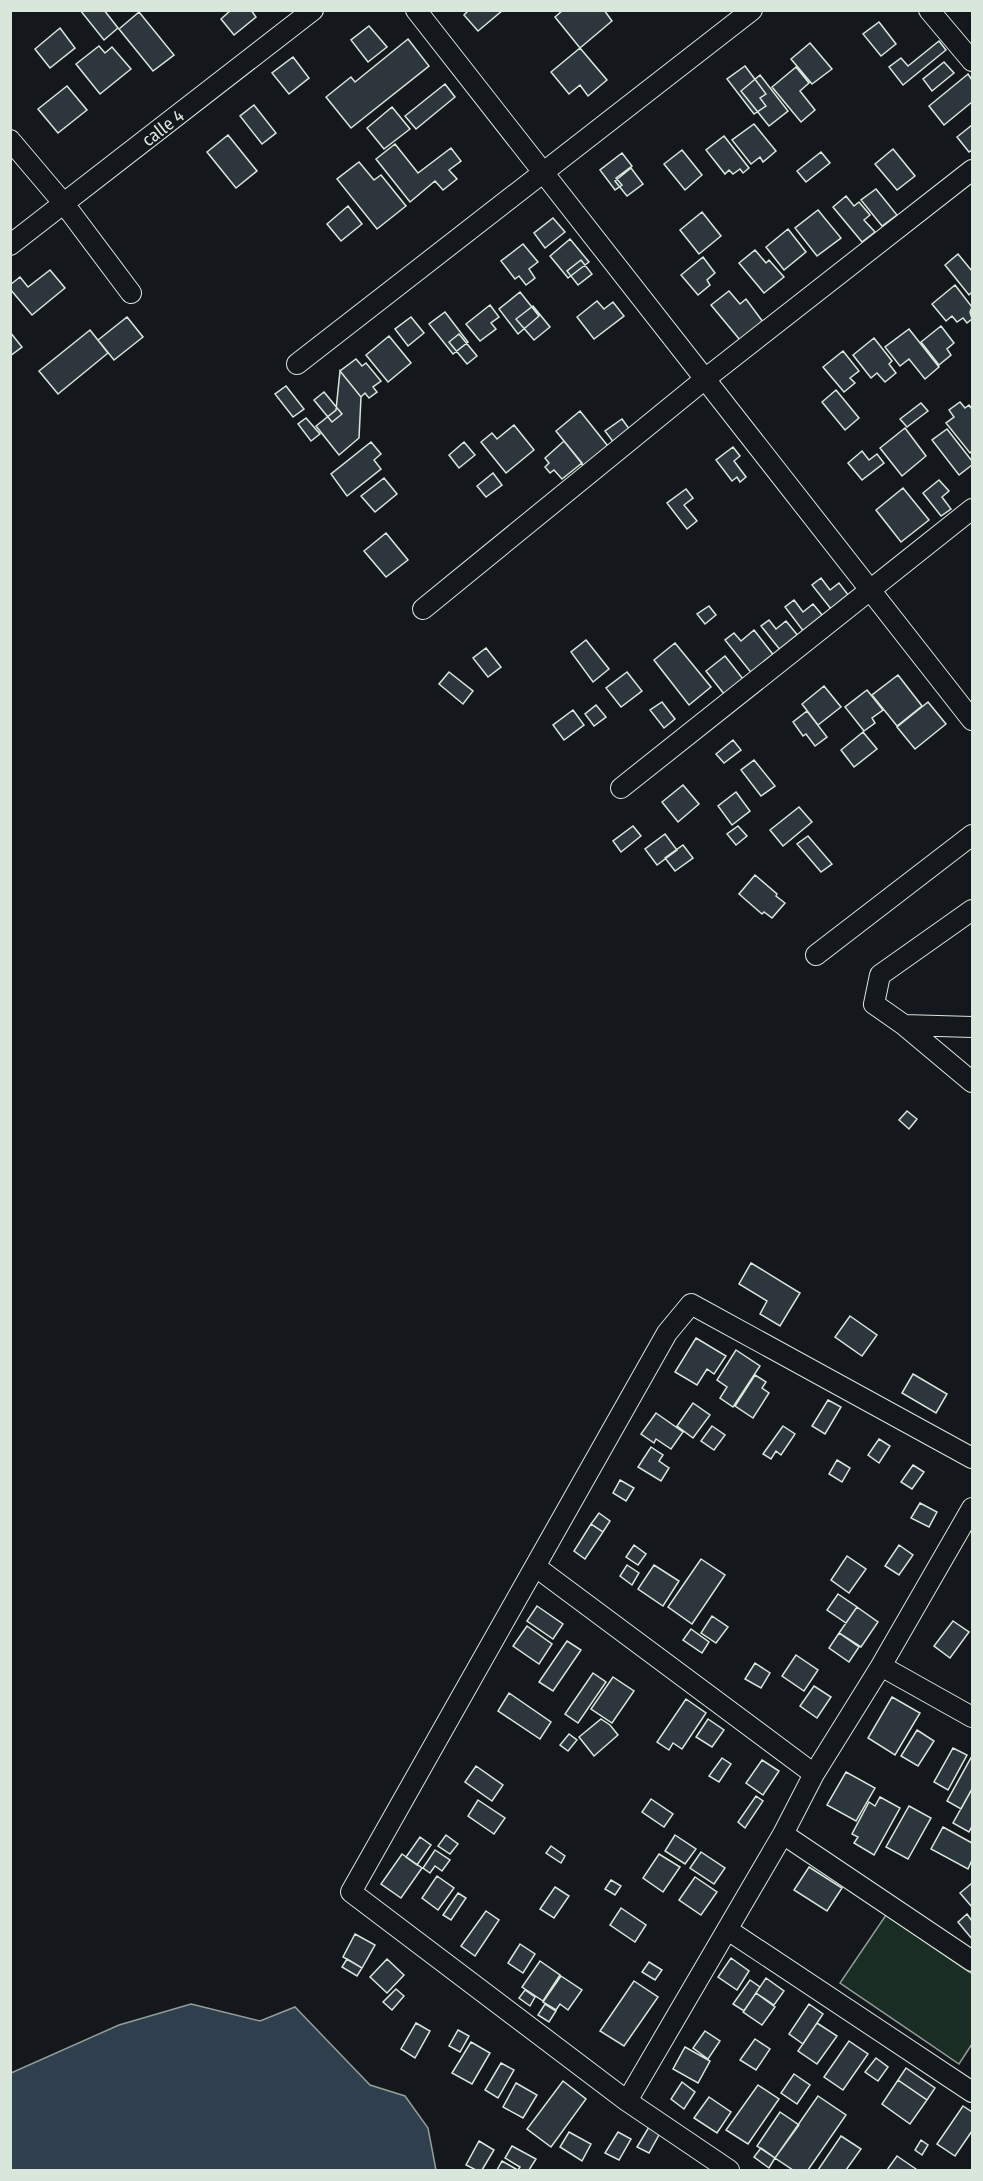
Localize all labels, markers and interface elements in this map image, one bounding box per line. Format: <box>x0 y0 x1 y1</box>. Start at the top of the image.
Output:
street label: calle 4 <box>138 105 189 151</box>

